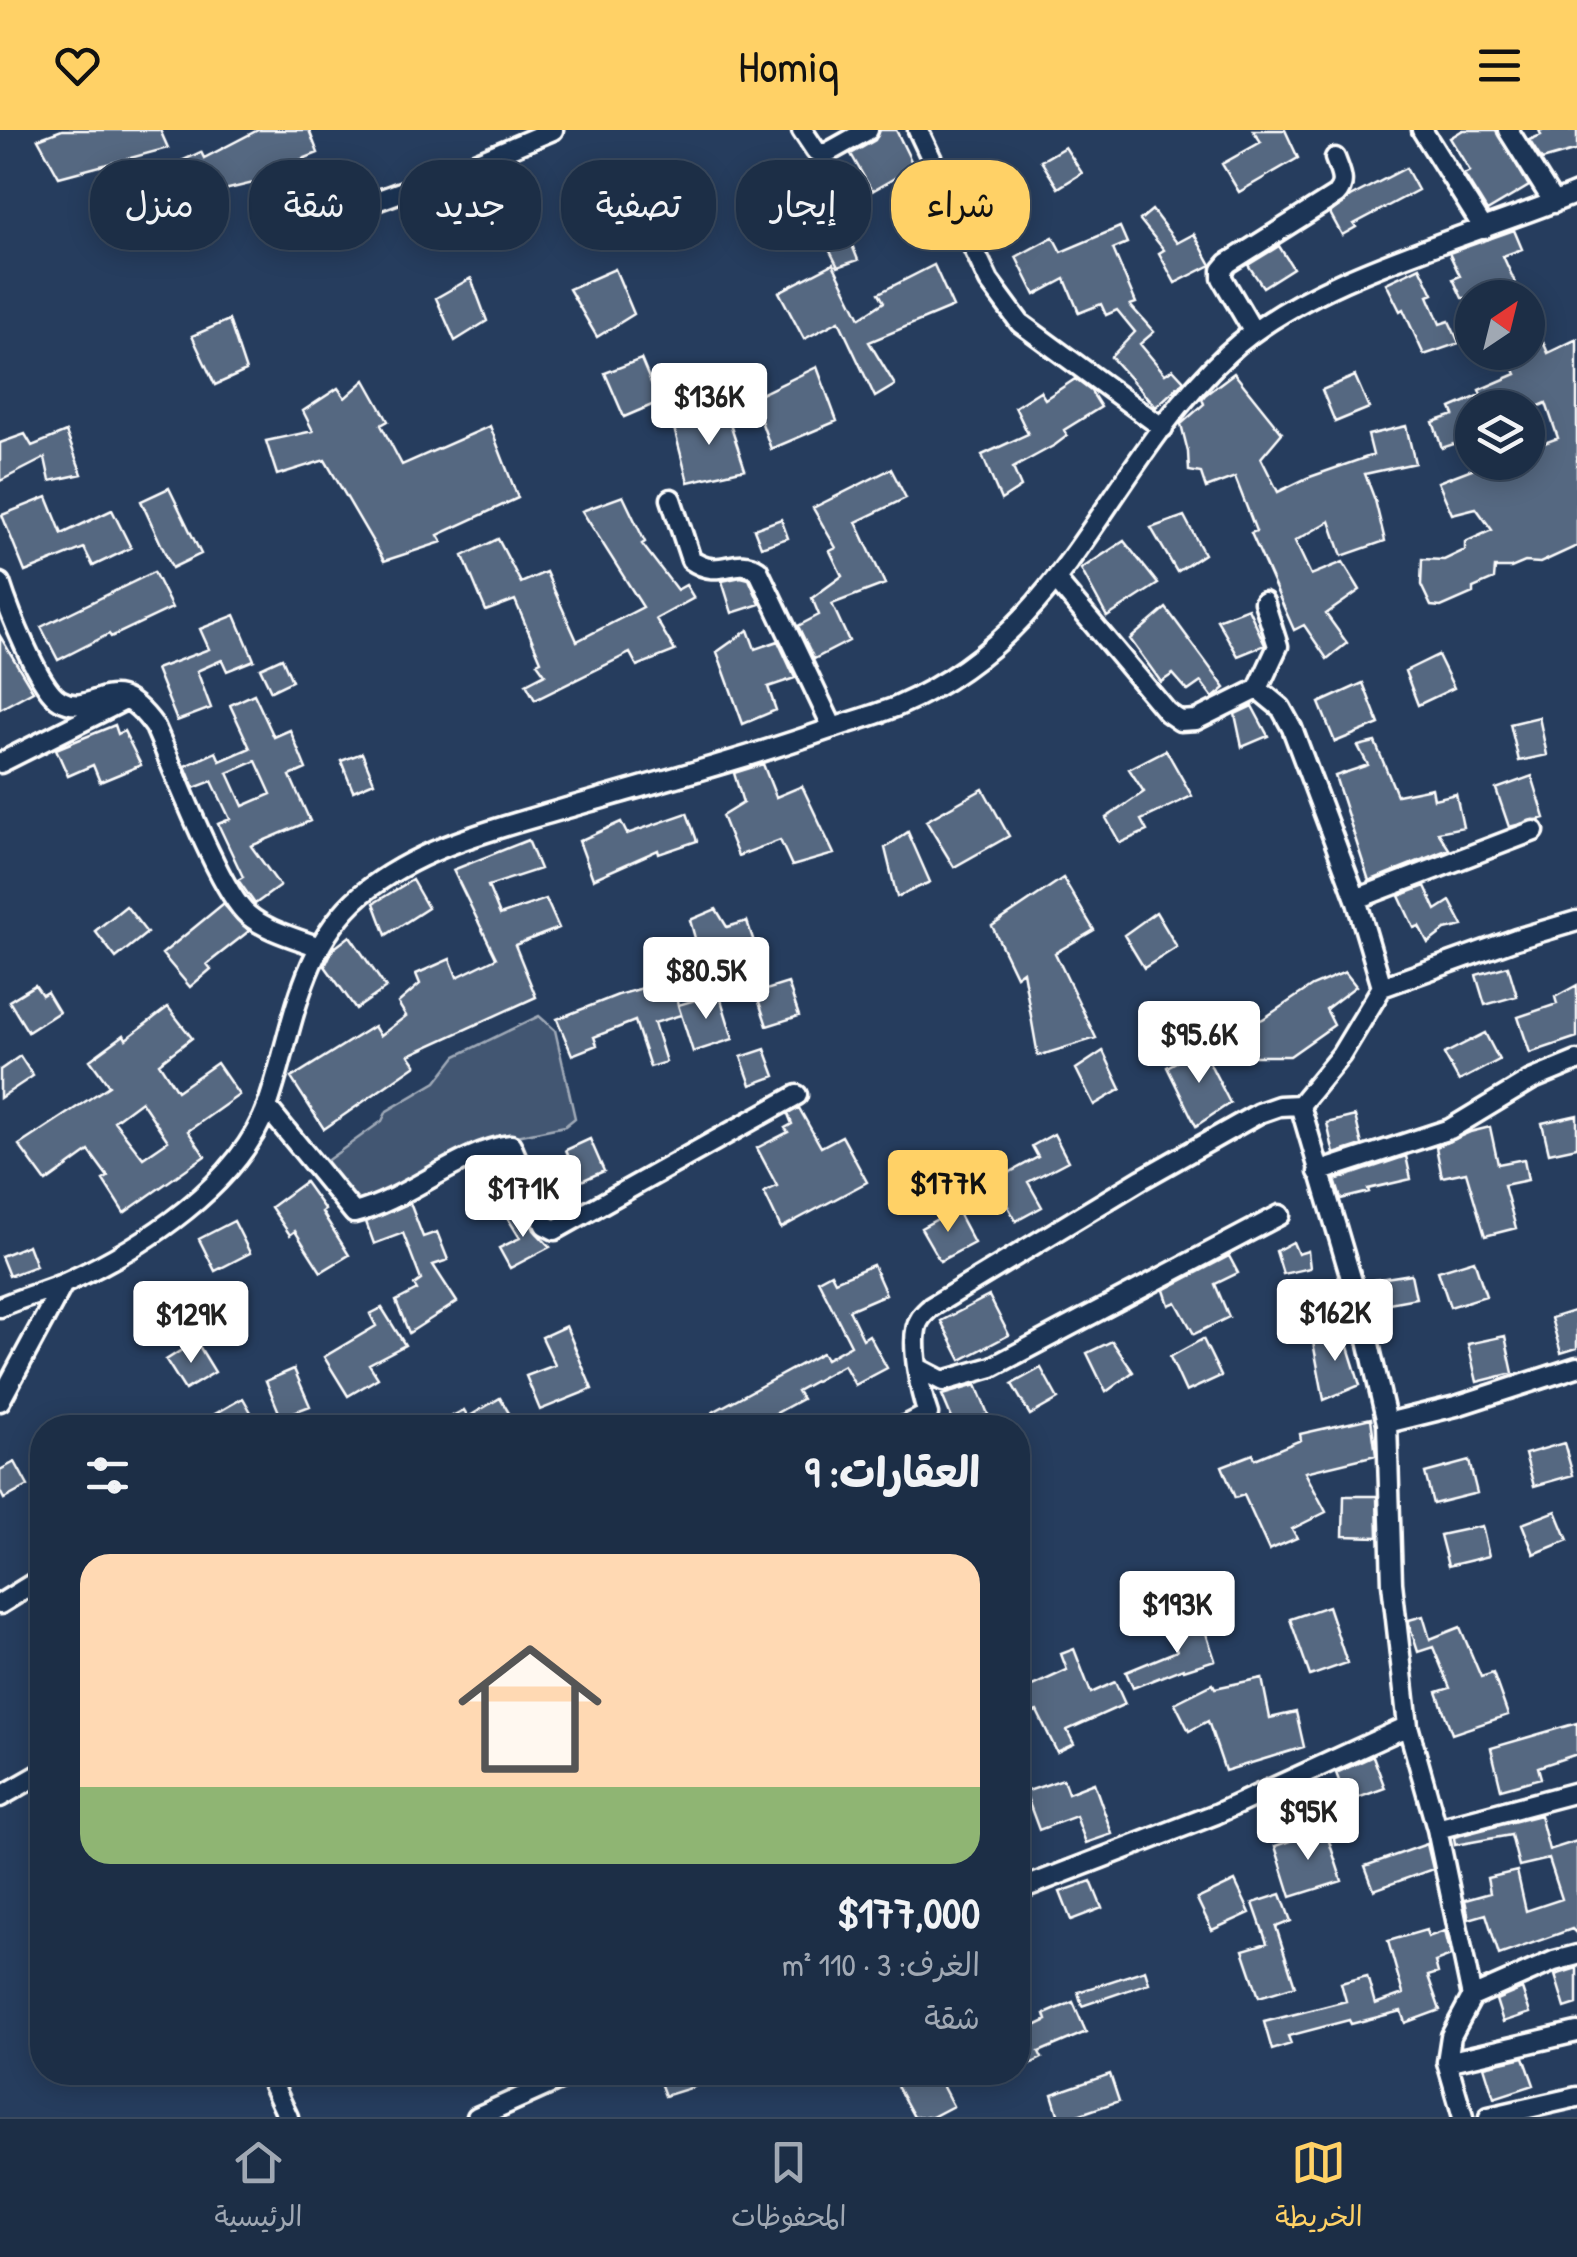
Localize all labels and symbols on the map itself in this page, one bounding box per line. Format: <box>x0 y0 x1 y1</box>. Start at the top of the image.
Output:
north arrow <box>1455 280 1545 370</box>
pin: $136K <box>639 363 779 448</box>
pin: $80.5K <box>625 937 787 1022</box>
pin: $95.6K <box>1118 1001 1280 1086</box>
pin: $177K <box>878 1150 1018 1235</box>
pin: $171K <box>453 1155 593 1240</box>
pin: $162K <box>1265 1279 1405 1364</box>
pin: $129K <box>121 1281 261 1366</box>
pin: $193K <box>1107 1571 1247 1656</box>
pin: $95K <box>1249 1778 1367 1863</box>

